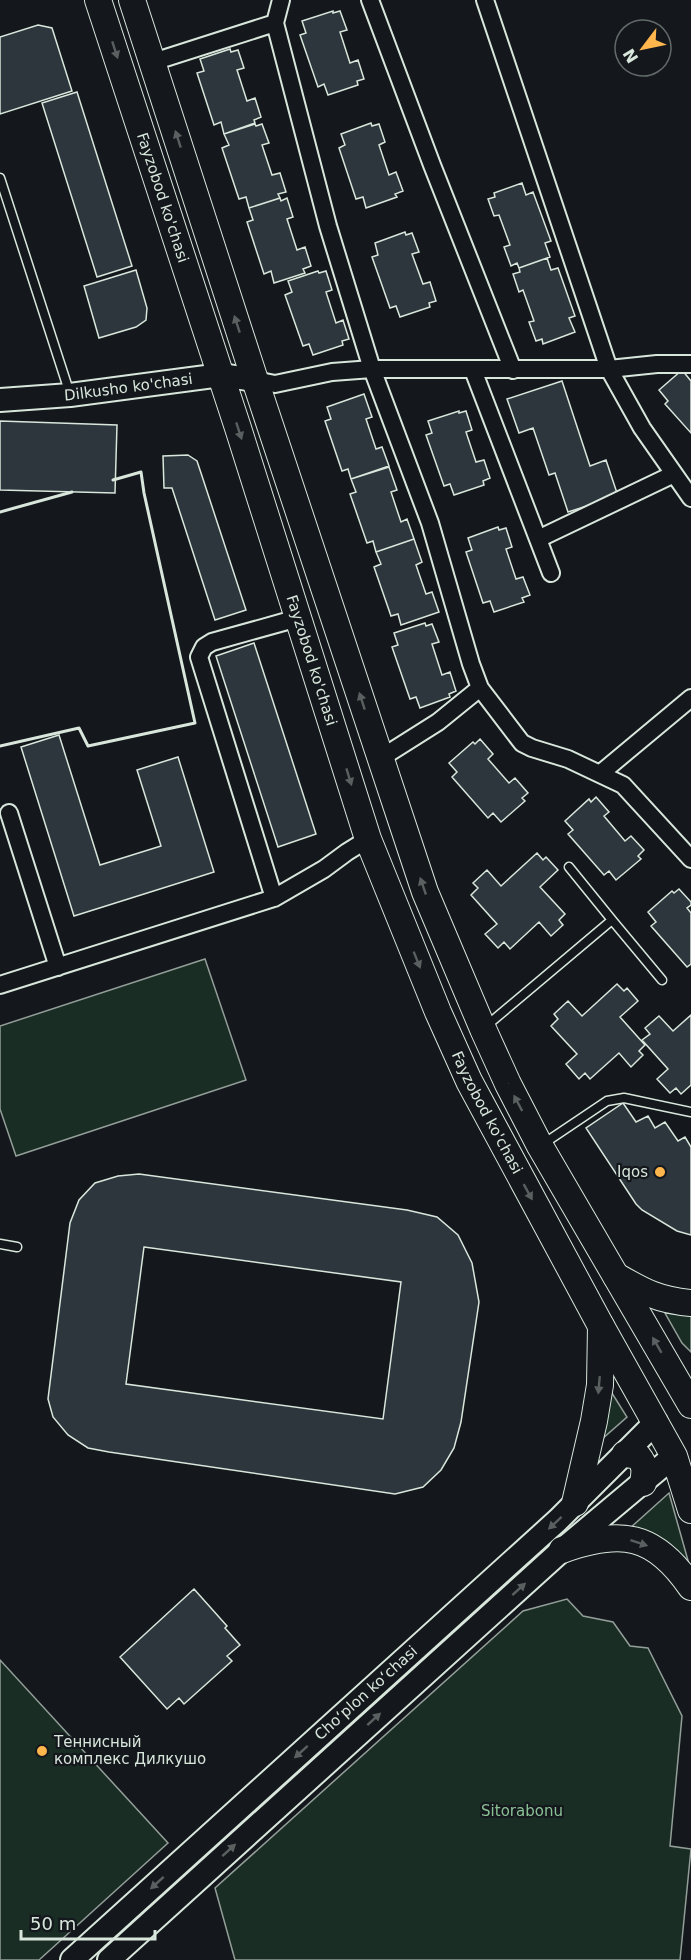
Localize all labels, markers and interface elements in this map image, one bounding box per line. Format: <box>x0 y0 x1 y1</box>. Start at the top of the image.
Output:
north arrow <box>613 18 673 78</box>
one-way arrow <box>110 41 120 59</box>
text: N <box>619 45 642 66</box>
street label: Fayzobod ko'chasi <box>133 130 192 265</box>
one-way arrow <box>172 130 182 148</box>
one-way arrow <box>232 315 242 333</box>
street label: Dilkusho ko'chasi <box>63 370 194 404</box>
one-way arrow <box>235 422 244 440</box>
street label: Fayzobod ko'chasi <box>282 593 341 728</box>
one-way arrow <box>357 692 367 710</box>
one-way arrow <box>344 768 354 786</box>
one-way arrow <box>418 877 428 895</box>
one-way arrow <box>412 951 422 969</box>
street label: Fayzobod ko'chasi <box>448 1048 526 1177</box>
one-way arrow <box>513 1095 523 1112</box>
place label: Iqos <box>617 1163 648 1181</box>
marker: Iqos <box>653 1165 667 1179</box>
one-way arrow <box>523 1184 533 1201</box>
one-way arrow <box>651 1337 662 1353</box>
one-way arrow <box>594 1375 604 1394</box>
one-way arrow <box>548 1516 563 1529</box>
one-way arrow <box>631 1538 649 1548</box>
one-way arrow <box>511 1583 526 1596</box>
street label: Choʻplon koʻchasi <box>311 1642 421 1744</box>
one-way arrow <box>366 1713 381 1726</box>
place label: Теннисный комплекс Дилкушо <box>53 1733 206 1768</box>
marker: Теннисный комплекс Дилкушо <box>35 1744 49 1758</box>
one-way arrow <box>294 1745 309 1759</box>
park label: Sitorabonu <box>481 1802 563 1820</box>
one-way arrow <box>222 1843 237 1857</box>
one-way arrow <box>150 1876 165 1889</box>
scale bar <box>21 1903 154 1941</box>
text: 50 m <box>30 1913 76 1934</box>

